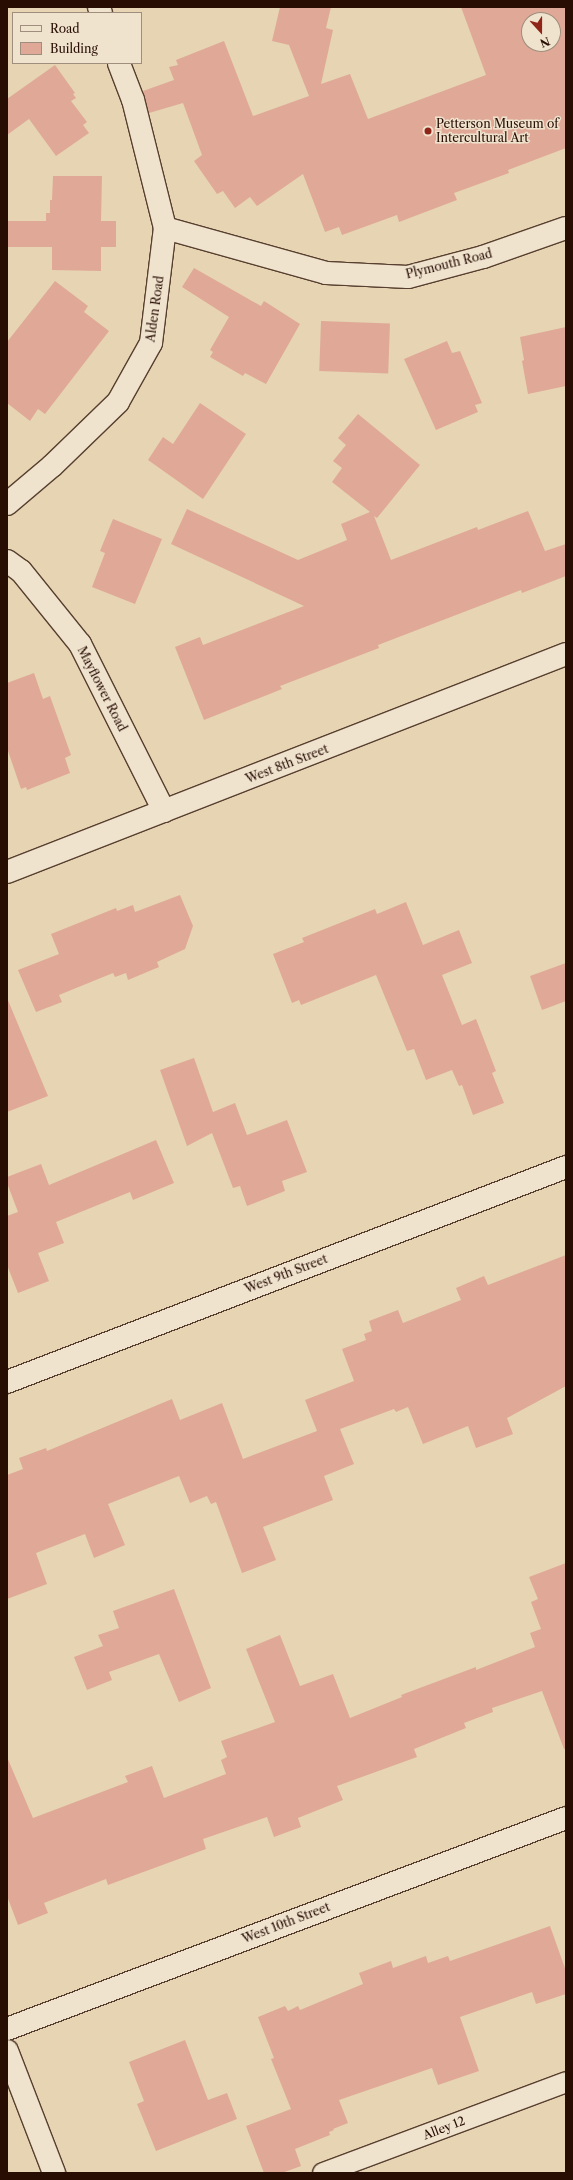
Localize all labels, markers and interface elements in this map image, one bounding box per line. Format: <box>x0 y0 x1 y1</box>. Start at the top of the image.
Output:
legend <box>12 12 142 64</box>
north arrow <box>521 12 561 52</box>
text: Road <box>50 21 80 36</box>
text: N <box>538 34 552 51</box>
text: Building <box>50 41 98 56</box>
place label: Petterson Museum of Intercultural Art <box>436 117 559 145</box>
marker: Petterson Museum of Intercultural Art <box>423 126 433 136</box>
street label: Plymouth Road <box>404 246 494 282</box>
street label: Alden Road <box>143 275 167 343</box>
street label: Mayflower Road <box>74 644 130 734</box>
street label: West 8th Street <box>244 742 330 786</box>
street label: West 9th Street <box>243 1252 329 1296</box>
street label: West 10th Street <box>240 1900 332 1946</box>
street label: Alley 12 <box>421 2113 467 2143</box>

